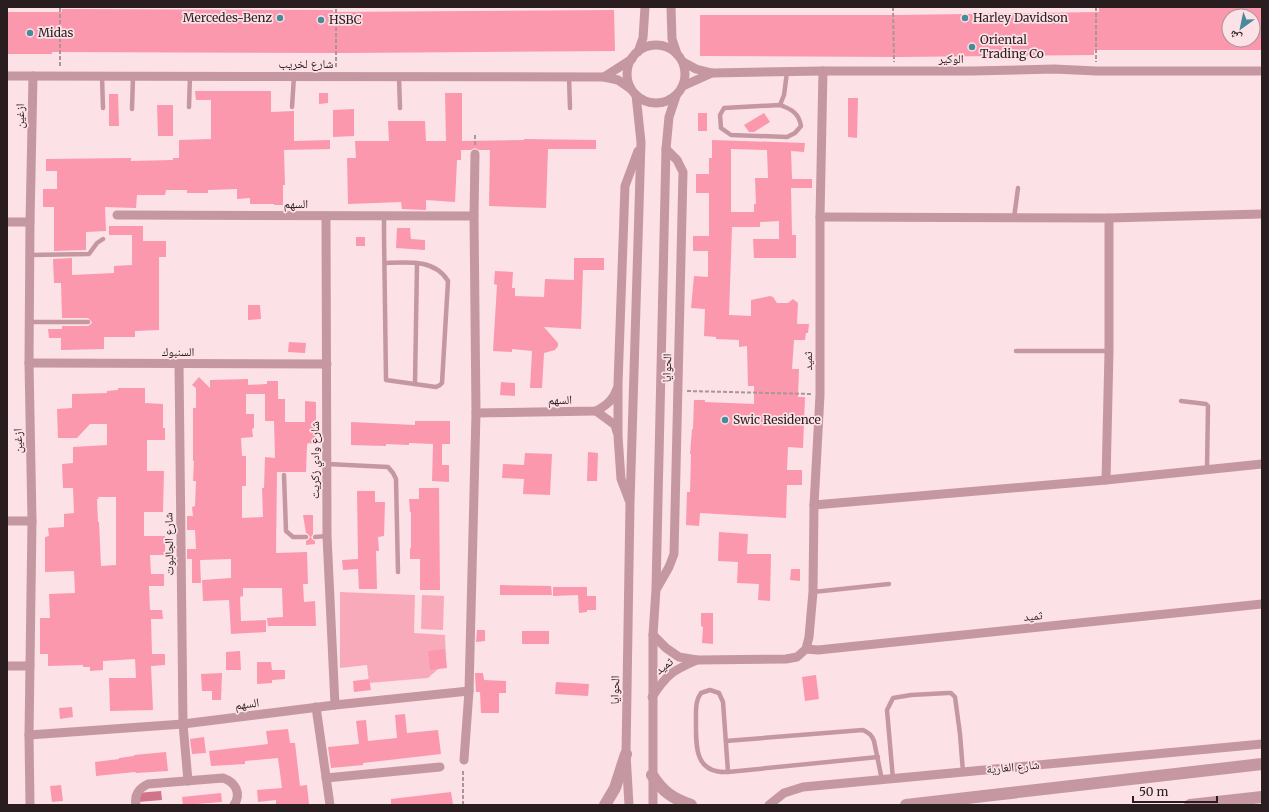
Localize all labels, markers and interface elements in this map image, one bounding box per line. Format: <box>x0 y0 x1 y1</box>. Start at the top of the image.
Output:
north arrow <box>1221 8 1261 48</box>
place label: Mercedes-Benz <box>183 10 272 25</box>
place label: Harley Davidson <box>973 10 1068 25</box>
place label: HSBC <box>329 12 362 27</box>
marker: Mercedes-Benz <box>275 13 285 23</box>
marker: Harley Davidson <box>960 13 970 23</box>
marker: HSBC <box>316 15 326 25</box>
place label: Midas <box>38 25 74 40</box>
text: ش <box>1227 26 1245 45</box>
marker: Midas <box>25 28 35 38</box>
place label: Oriental Trading Co <box>980 32 1044 61</box>
marker: Oriental Trading Co <box>967 42 977 52</box>
street label: الوكير <box>937 51 964 66</box>
street label: شارع لخريب <box>279 56 334 72</box>
street label: ازغين <box>12 103 27 129</box>
street label: السهم <box>284 196 308 212</box>
street label: السنبوك <box>162 344 194 359</box>
street label: ثميد <box>800 351 815 371</box>
street label: الحوايا <box>659 353 674 383</box>
street label: السهم <box>548 392 572 408</box>
place label: Swic Residence <box>733 412 821 427</box>
marker: Swic Residence <box>720 415 730 425</box>
street label: شارع وادي زكريت <box>307 421 325 499</box>
street label: ازغين <box>10 428 25 454</box>
street label: شارع الجالبوت <box>160 512 178 576</box>
street label: ثميد <box>1023 607 1044 624</box>
street label: ثميد <box>652 653 676 678</box>
street label: الحوايا <box>607 675 622 705</box>
street label: السهم <box>234 695 260 713</box>
street label: شارع الغارية <box>986 757 1040 777</box>
scale bar <box>1133 778 1217 804</box>
text: 50 m <box>1139 784 1168 799</box>

